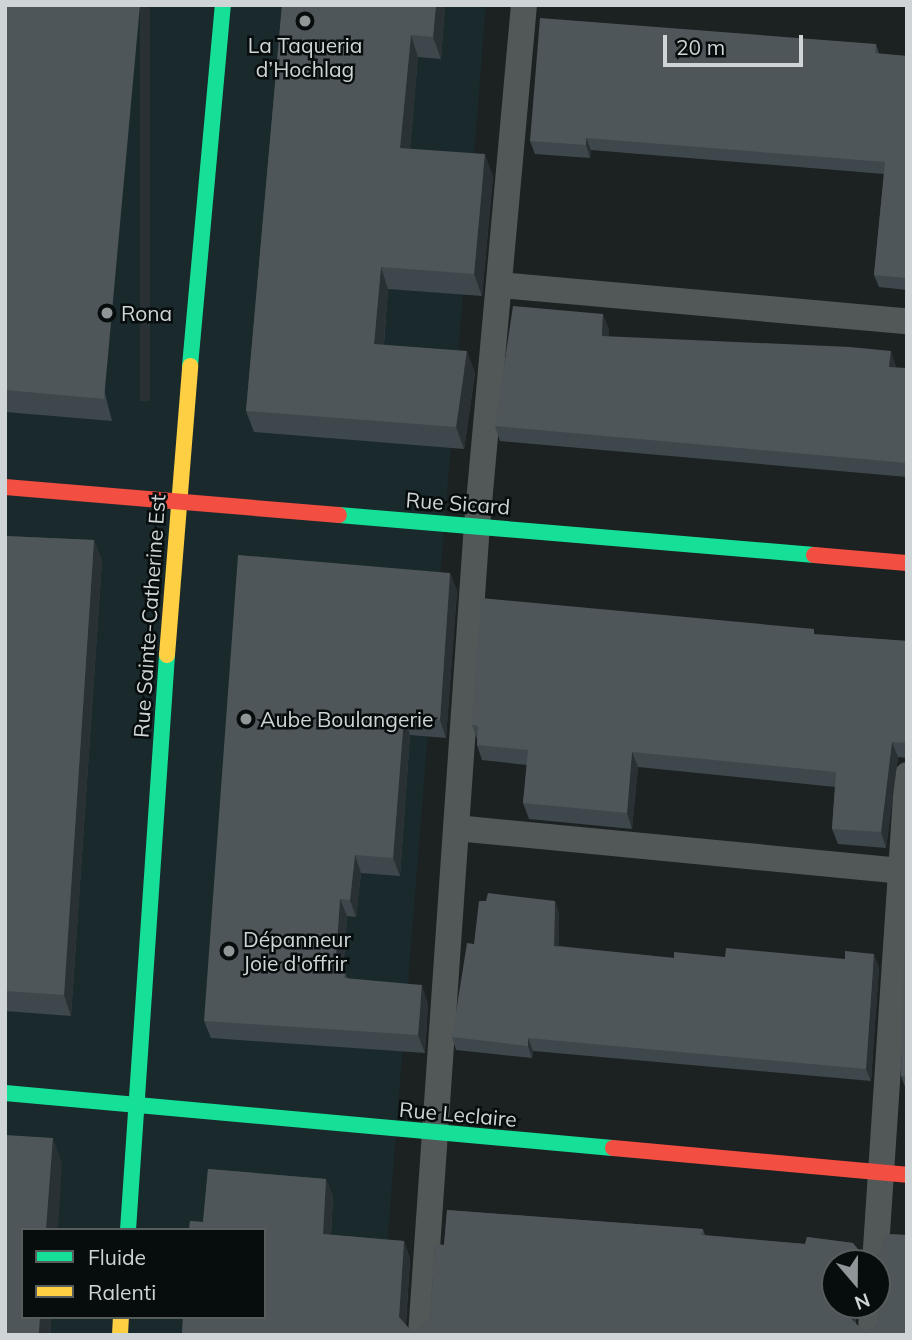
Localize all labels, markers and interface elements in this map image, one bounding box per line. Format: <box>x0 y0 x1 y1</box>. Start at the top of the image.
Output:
marker: La Taqueria d’Hochlag <box>297 13 313 29</box>
scale bar <box>667 21 807 65</box>
place label: La Taqueria d’Hochlag <box>248 32 362 82</box>
text: 20 m <box>676 34 725 60</box>
place label: Rona <box>121 300 172 326</box>
marker: Rona <box>99 305 115 321</box>
street label: Rue Sicard <box>405 487 511 519</box>
street label: Rue Sainte-Catherine Est <box>128 494 170 738</box>
place label: Aube Boulangerie <box>260 706 433 732</box>
marker: Aube Boulangerie <box>238 711 254 727</box>
place label: Dépanneur Joie d'offrir <box>243 926 351 976</box>
marker: Dépanneur Joie d'offrir <box>221 943 237 959</box>
street label: Rue Leclaire <box>398 1096 518 1132</box>
legend <box>21 1228 266 1319</box>
text: Fluide <box>88 1244 146 1270</box>
north arrow <box>821 1249 891 1319</box>
text: Ralenti <box>88 1279 156 1305</box>
text: N <box>852 1288 873 1316</box>

